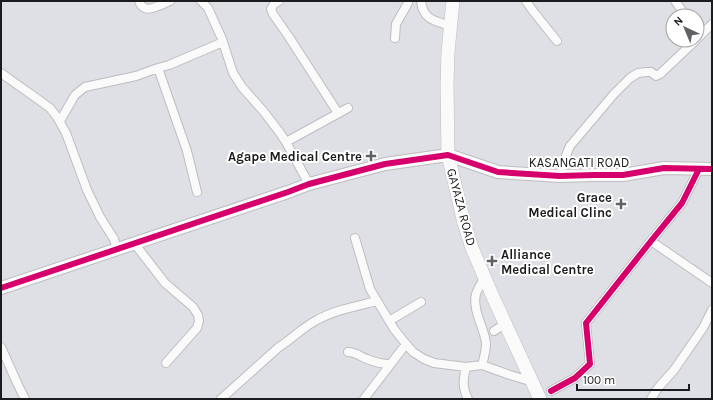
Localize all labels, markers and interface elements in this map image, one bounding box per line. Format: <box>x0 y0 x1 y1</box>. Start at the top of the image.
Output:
north arrow <box>665 8 705 48</box>
text: N <box>671 14 686 29</box>
place label: Agape Medical Centre <box>228 149 362 164</box>
marker: Agape Medical Centre <box>365 150 377 162</box>
street label: KASANGATI ROAD <box>529 155 629 170</box>
street label: GAYAZA ROAD <box>444 167 479 248</box>
place label: Grace Medical Clinc <box>528 190 612 220</box>
marker: Grace Medical Clinc <box>615 198 627 210</box>
place label: Alliance Medical Centre <box>501 247 594 277</box>
marker: Alliance Medical Centre <box>486 255 498 267</box>
scale bar <box>577 366 689 392</box>
text: 100 m <box>583 373 615 387</box>

